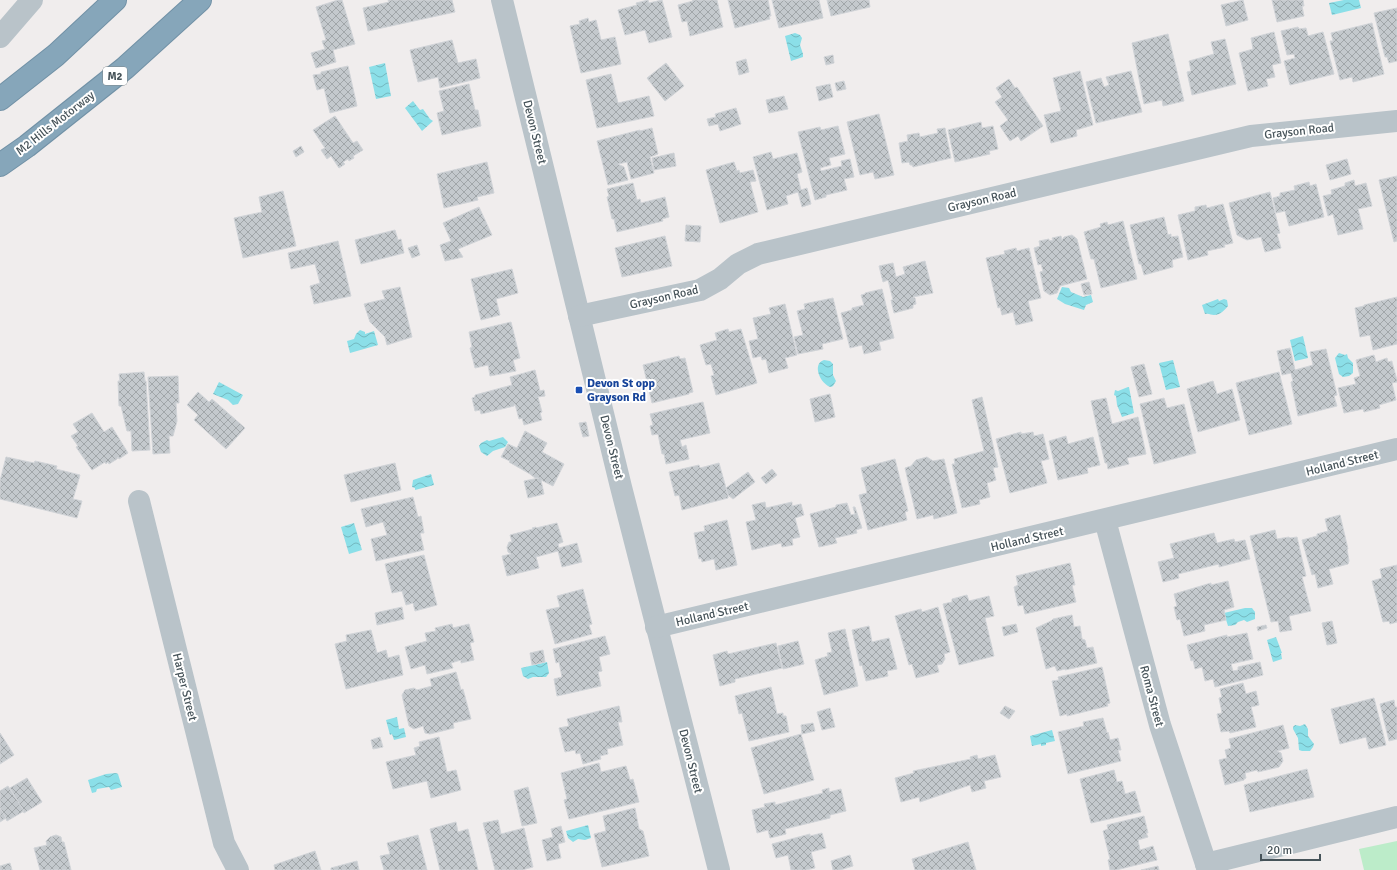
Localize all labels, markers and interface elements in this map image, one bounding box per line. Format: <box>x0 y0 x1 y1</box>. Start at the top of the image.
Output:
road number: M2 <box>103 67 127 85</box>
street label: M2 Hills Motorway <box>13 88 98 159</box>
street label: Devon Street <box>519 98 550 166</box>
street label: Grayson Road <box>1263 120 1335 143</box>
street label: Grayson Road <box>946 185 1018 216</box>
street label: Grayson Road <box>628 282 700 313</box>
place label: Devon St opp Grayson Rd <box>587 376 656 405</box>
marker: Devon St opp Grayson Rd <box>574 385 584 395</box>
street label: Devon Street <box>596 413 627 481</box>
street label: Holland Street <box>1304 447 1380 480</box>
street label: Holland Street <box>989 524 1065 555</box>
street label: Holland Street <box>674 599 750 630</box>
street label: Harper Street <box>169 652 200 723</box>
street label: Roma Street <box>1136 664 1167 728</box>
street label: Devon Street <box>675 727 706 795</box>
scale bar <box>1261 836 1320 862</box>
text: 20 m <box>1267 843 1292 858</box>

